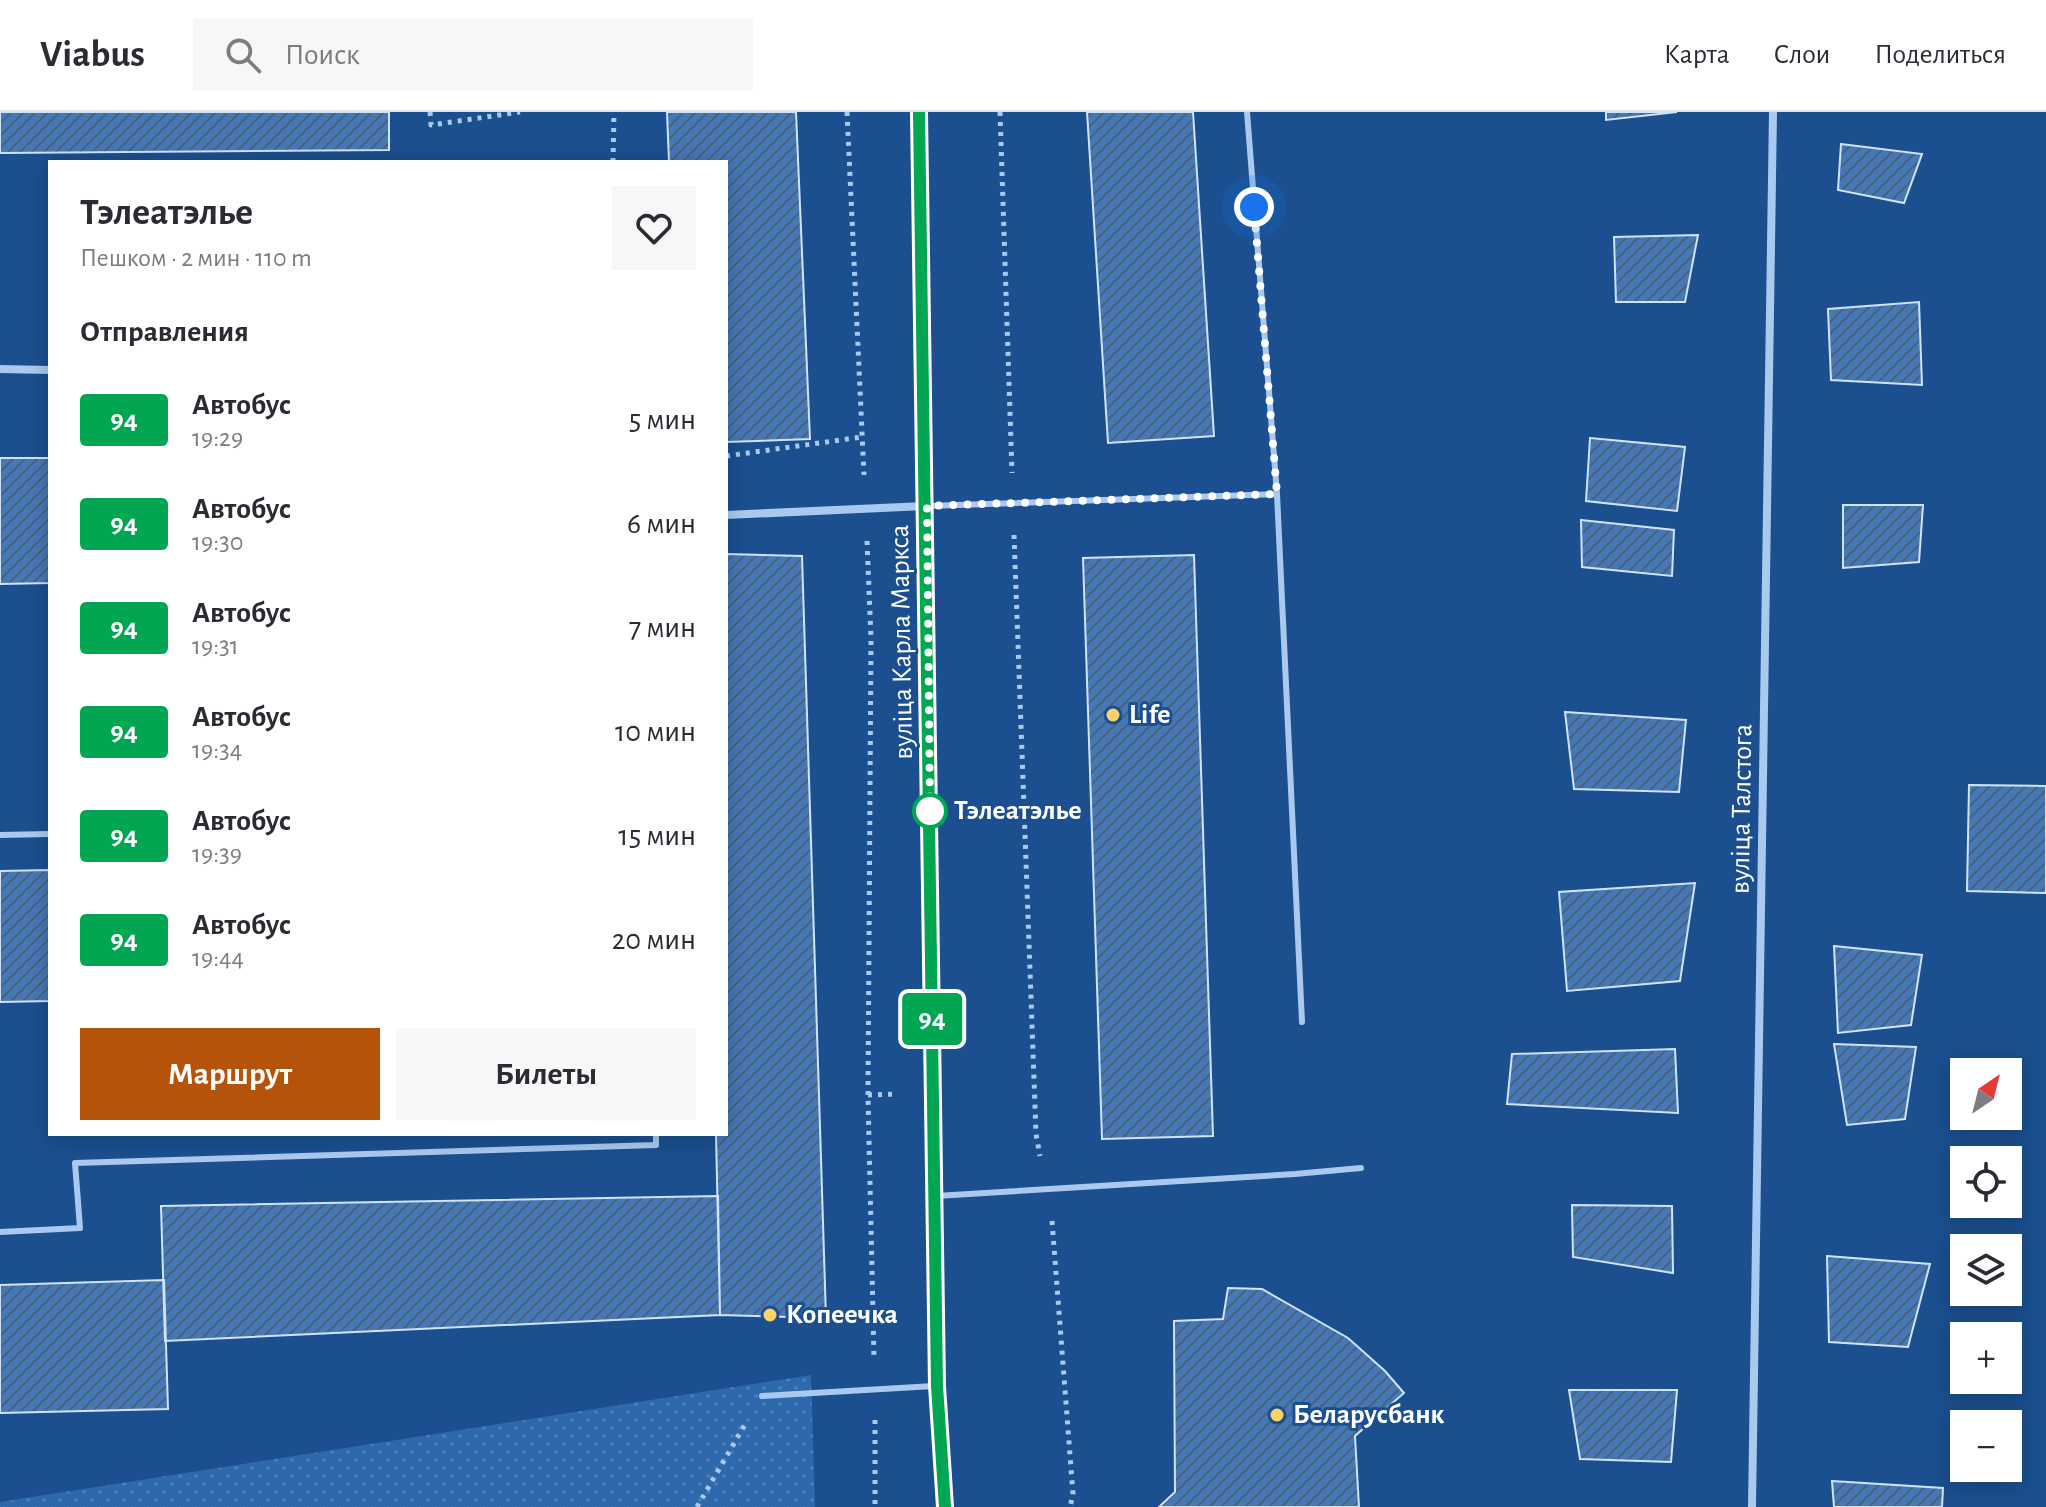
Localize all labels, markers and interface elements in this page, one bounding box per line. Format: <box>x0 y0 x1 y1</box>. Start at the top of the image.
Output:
search box <box>193 19 753 91</box>
icon: search <box>221 33 265 77</box>
text: Viabus <box>40 36 145 74</box>
text: Поиск <box>285 40 360 70</box>
text: Карта <box>1664 41 1730 69</box>
text: Слои <box>1774 41 1830 69</box>
text: Поделиться <box>1874 41 2006 69</box>
button: heart <box>612 186 696 270</box>
your location <box>1234 187 1274 227</box>
text: Тэлеатэлье <box>80 194 253 232</box>
text: Пешком · 2 мин · 110 m <box>80 245 312 271</box>
text: Отправления <box>80 317 249 347</box>
text: Автобус <box>192 390 291 420</box>
text: 5 мин <box>629 405 696 435</box>
text: 94 <box>110 406 138 434</box>
text: 19:29 <box>192 425 243 451</box>
text: Автобус <box>192 494 291 524</box>
text: 6 мин <box>627 509 696 539</box>
text: 94 <box>110 510 138 538</box>
street label: вуліца Карла Маркса <box>886 524 918 760</box>
text: 19:30 <box>192 529 244 555</box>
text: Автобус <box>192 598 291 628</box>
text: 7 мин <box>629 613 696 643</box>
text: 94 <box>110 614 138 642</box>
text: 19:31 <box>192 633 239 659</box>
place label: Life <box>1129 701 1171 729</box>
text: Автобус <box>192 702 291 732</box>
marker: Life <box>1104 706 1122 724</box>
text: 10 мин <box>615 717 696 747</box>
text: 94 <box>110 718 138 746</box>
street label: вуліца Талстога <box>1727 723 1757 894</box>
text: 19:34 <box>192 737 242 763</box>
marker: Тэлеатэлье <box>913 794 947 828</box>
place label: Тэлеатэлье <box>954 797 1082 825</box>
text: Автобус <box>192 806 291 836</box>
text: 15 мин <box>618 821 696 851</box>
text: 94 <box>110 822 138 850</box>
text: 19:39 <box>192 841 242 867</box>
text: Автобус <box>192 910 291 940</box>
text: 20 мин <box>612 925 696 955</box>
text: 94 <box>110 926 138 954</box>
text: 19:44 <box>192 945 244 971</box>
line badge: 94 <box>896 993 968 1045</box>
text: 94 <box>918 1005 946 1033</box>
button: Маршрут <box>80 1028 380 1120</box>
button: Билеты <box>396 1028 696 1120</box>
north arrow <box>1950 1058 2022 1130</box>
map controls <box>1950 1058 2022 1482</box>
button: locate <box>1950 1146 2022 1218</box>
button: layers <box>1950 1234 2022 1306</box>
place label: Копеечка <box>786 1301 898 1329</box>
marker: Копеечка <box>761 1306 779 1324</box>
button: + <box>1950 1322 2022 1394</box>
place label: Беларусбанк <box>1293 1401 1445 1429</box>
marker: Беларусбанк <box>1268 1406 1286 1424</box>
button: − <box>1950 1410 2022 1482</box>

